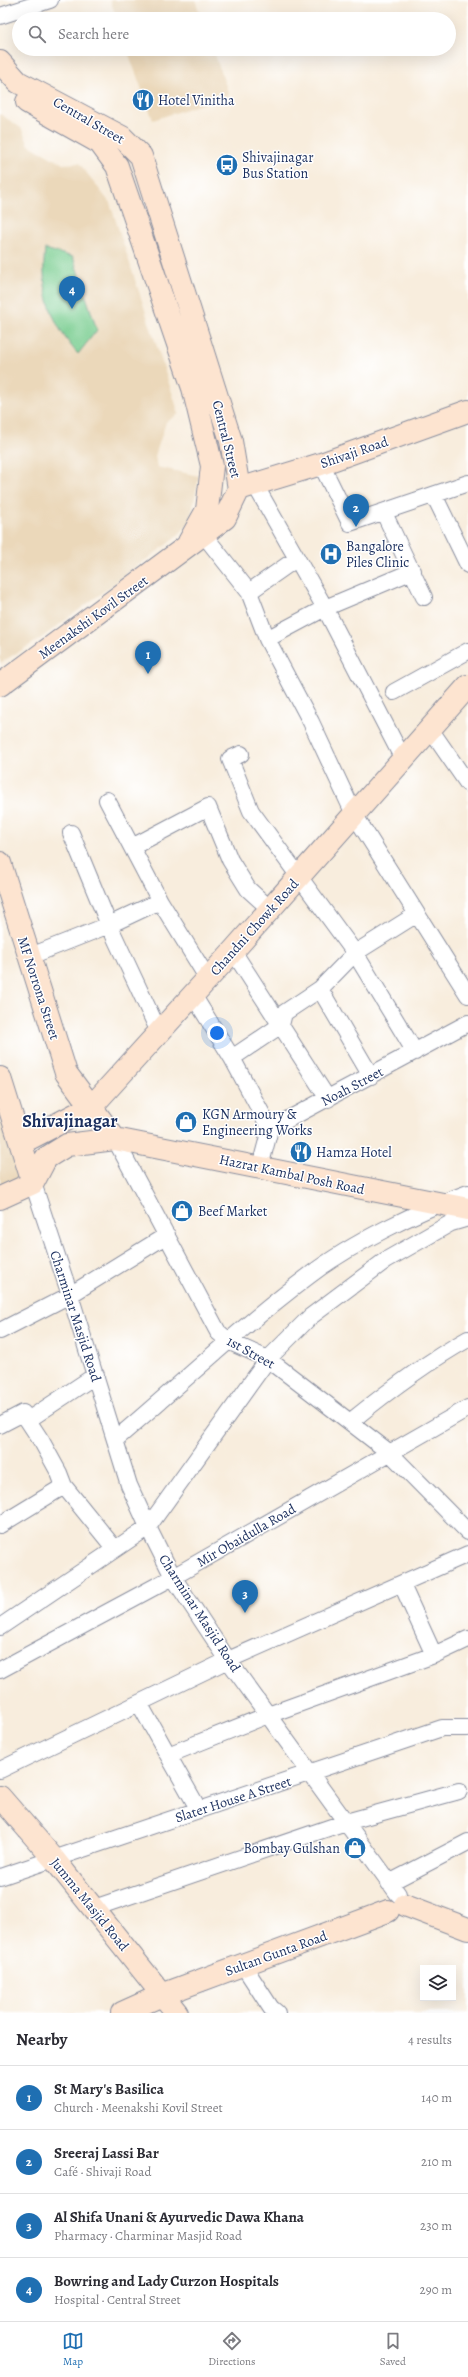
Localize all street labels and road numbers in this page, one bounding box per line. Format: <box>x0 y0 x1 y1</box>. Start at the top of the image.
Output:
street label: Central Street <box>50 92 128 149</box>
street label: Central Street <box>208 398 245 480</box>
street label: Shivaji Road <box>318 432 391 473</box>
street label: Meenakshi Kovil Street <box>35 571 152 664</box>
street label: Chandni Chowk Road <box>206 875 303 980</box>
street label: MF Norrona Street <box>13 934 64 1043</box>
street label: Noah Street <box>318 1062 387 1111</box>
street label: Hazrat Kambal Posh Road <box>217 1150 367 1199</box>
street label: Charminar Masjid Road <box>45 1248 106 1385</box>
street label: 1st Street <box>223 1331 279 1374</box>
street label: Mir Obaidulla Road <box>193 1499 300 1572</box>
street label: Charminar Masjid Road <box>154 1551 245 1676</box>
street label: Slater House A Street <box>173 1772 294 1827</box>
street label: Jumma Masjid Road <box>46 1854 134 1955</box>
street label: Sultan Gunta Road <box>222 1926 330 1981</box>

